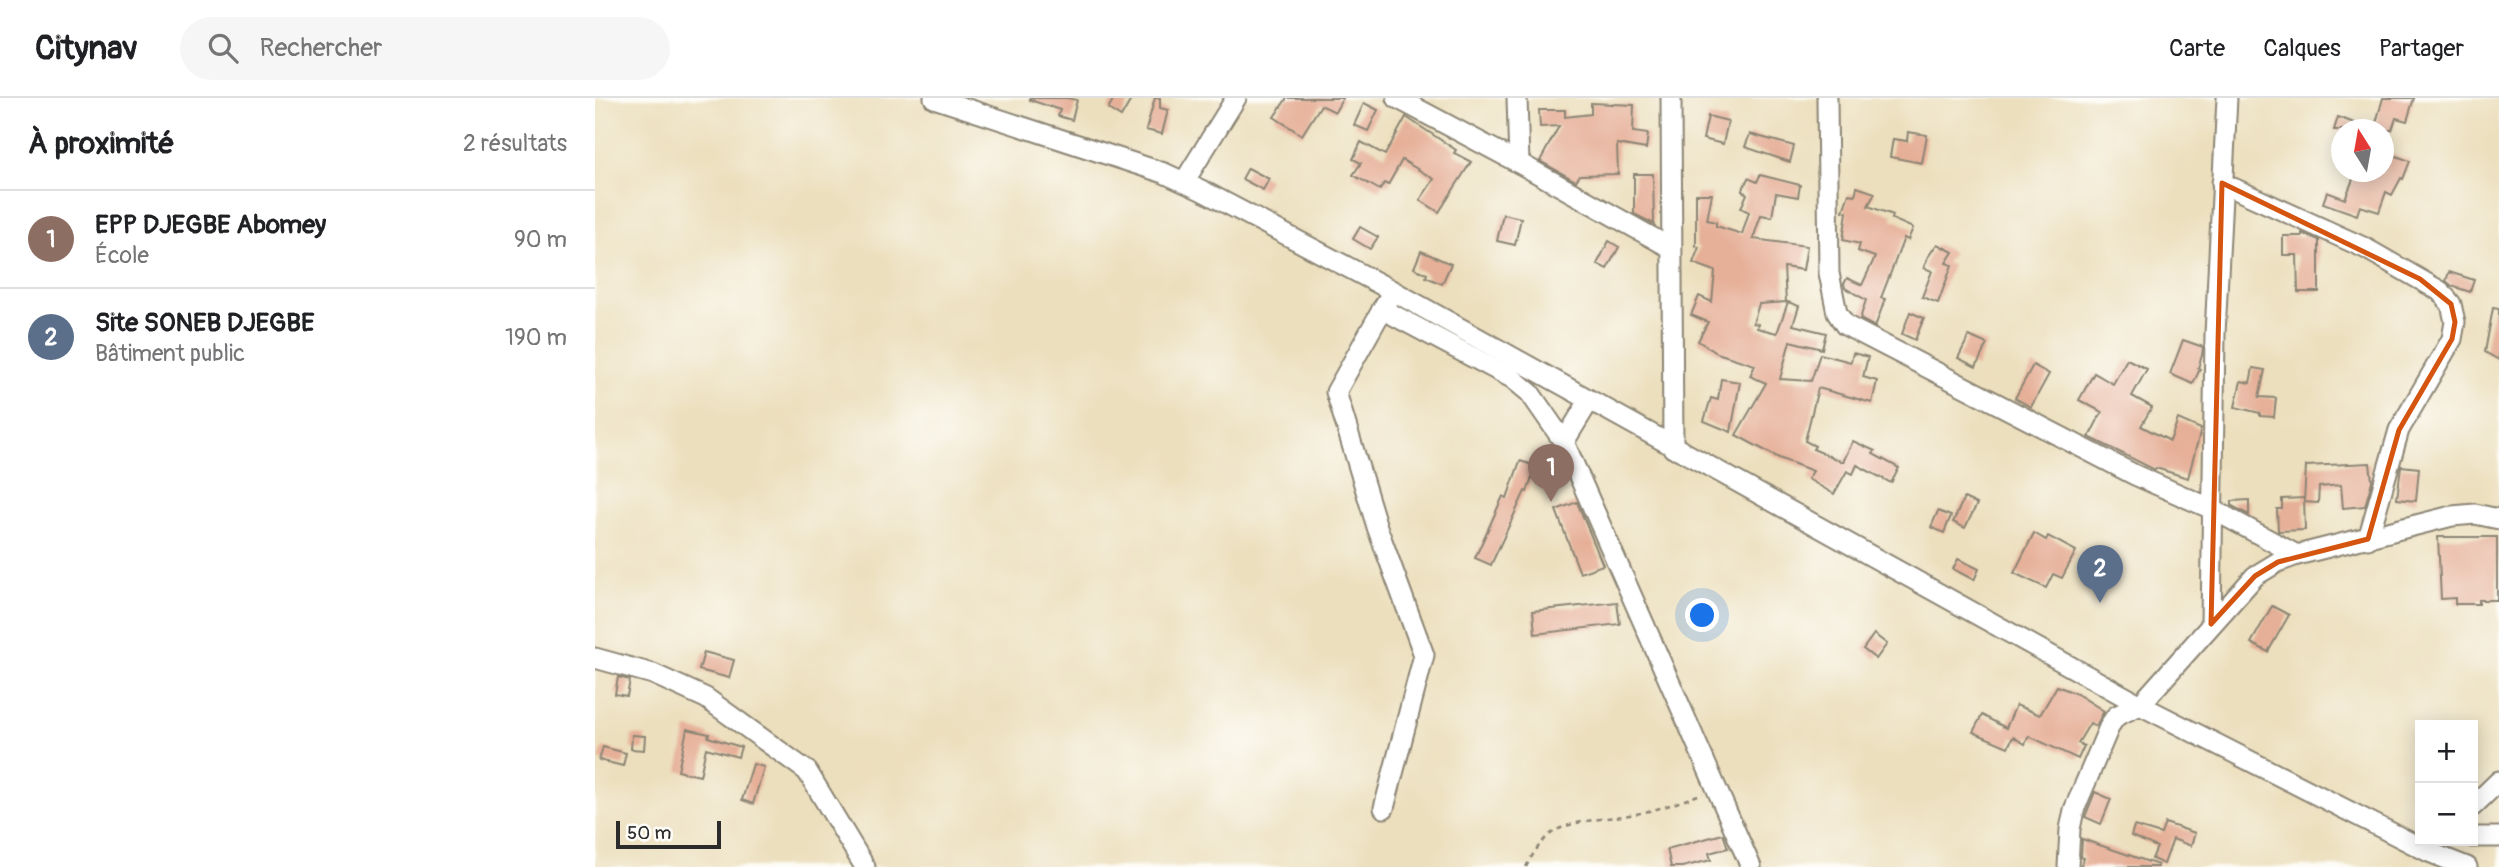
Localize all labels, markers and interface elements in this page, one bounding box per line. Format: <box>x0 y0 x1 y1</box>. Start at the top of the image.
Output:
search box <box>180 17 670 80</box>
text: Citynav <box>35 28 138 69</box>
icon: search <box>204 29 242 67</box>
text: Rechercher <box>260 32 382 64</box>
text: Carte <box>2169 34 2225 63</box>
text: Calques <box>2263 34 2341 63</box>
text: Partager <box>2379 34 2464 63</box>
north arrow <box>2331 119 2394 182</box>
text: À proximité <box>28 125 174 162</box>
text: 2 résultats <box>463 129 567 158</box>
text: EPP DJEGBE Abomey <box>95 209 326 241</box>
text: 1 <box>47 225 56 254</box>
text: 90 m <box>514 225 567 254</box>
text: École <box>95 241 149 270</box>
text: Site SONEB DJEGBE <box>95 307 315 339</box>
text: 2 <box>45 323 57 352</box>
text: 190 m <box>505 323 567 352</box>
text: Bâtiment public <box>95 339 245 368</box>
pin: 1 <box>1528 444 1574 502</box>
pin: 2 <box>2077 545 2123 603</box>
your location <box>1685 598 1719 632</box>
map controls <box>2415 720 2478 846</box>
button: + <box>2415 720 2478 783</box>
button: − <box>2415 783 2478 846</box>
scale bar <box>616 818 721 850</box>
text: 50 m <box>627 821 671 845</box>

